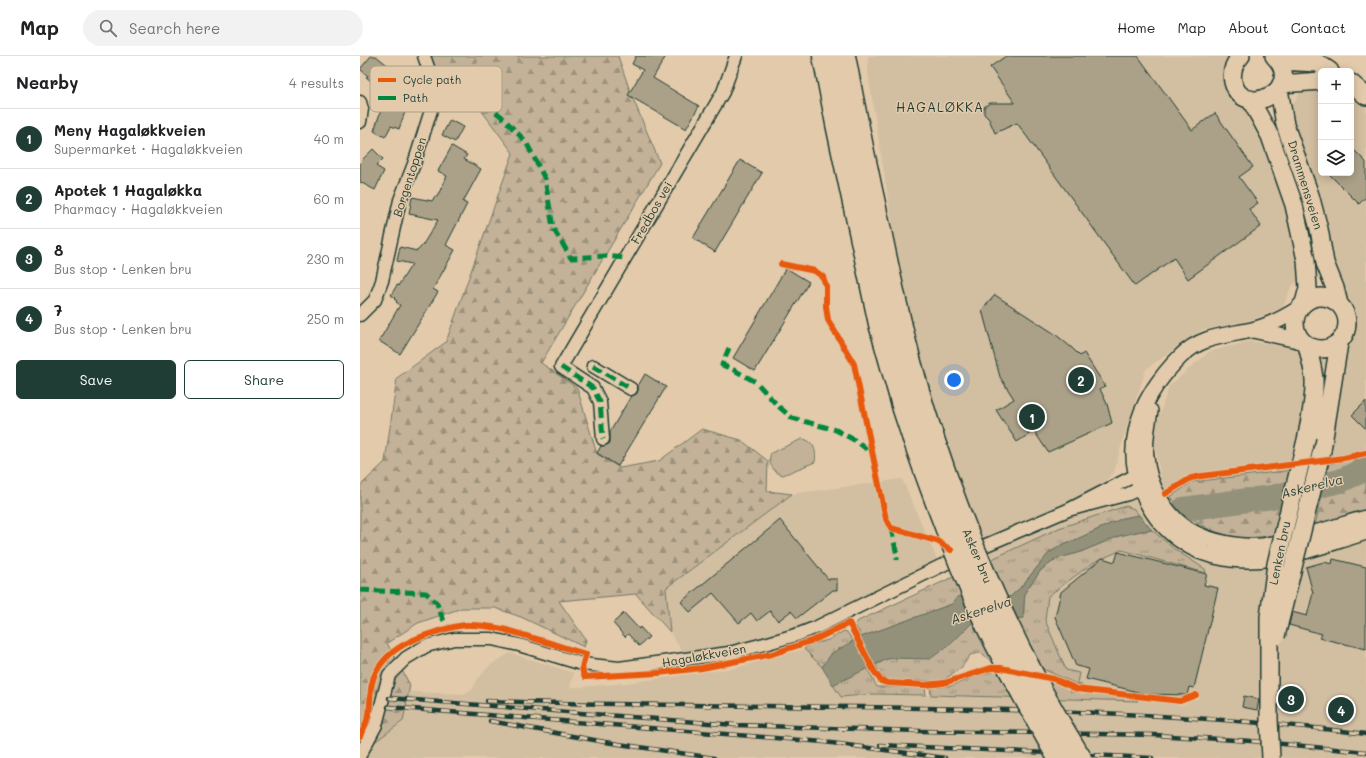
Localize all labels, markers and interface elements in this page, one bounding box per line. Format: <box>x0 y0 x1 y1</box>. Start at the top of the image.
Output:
search box <box>83 10 363 46</box>
text: Map <box>20 15 59 40</box>
icon: search <box>97 17 119 39</box>
text: Search here <box>129 18 220 38</box>
text: Home <box>1117 18 1155 37</box>
text: Map <box>1177 18 1206 37</box>
text: About <box>1228 18 1269 37</box>
text: Contact <box>1291 18 1346 37</box>
legend <box>370 66 502 112</box>
map controls <box>1318 68 1354 176</box>
button: + <box>1318 68 1354 104</box>
text: Nearby <box>16 71 78 93</box>
text: Cycle path <box>403 72 461 87</box>
text: 4 results <box>289 74 344 91</box>
text: Path <box>403 90 428 105</box>
district label: HAGALØKKA <box>896 98 984 115</box>
button: − <box>1318 104 1354 140</box>
text: Meny Hagaløkkveien <box>54 120 206 140</box>
text: 1 <box>26 130 32 147</box>
text: 40 m <box>314 130 344 147</box>
street label: Borgentoppen <box>389 135 429 219</box>
street label: Drammensveien <box>1285 138 1327 231</box>
text: Supermarket · Hagaløkkveien <box>54 140 243 157</box>
button: layers <box>1318 140 1354 176</box>
street label: Fredbos vei <box>627 178 675 247</box>
text: Apotek 1 Hagaløkka <box>54 180 202 200</box>
text: 2 <box>25 190 33 207</box>
text: 60 m <box>314 190 344 207</box>
text: Pharmacy · Hagaløkkveien <box>54 200 223 217</box>
text: 8 <box>54 240 63 260</box>
text: 3 <box>25 250 33 267</box>
text: 230 m <box>307 250 344 267</box>
text: Bus stop · Lenken bru <box>54 260 192 277</box>
text: 7 <box>54 300 62 320</box>
text: 4 <box>25 310 33 327</box>
text: 250 m <box>307 310 344 327</box>
text: Bus stop · Lenken bru <box>54 320 192 337</box>
button: Save <box>16 360 176 399</box>
button: Share <box>184 360 344 399</box>
pin: 2 <box>1068 365 1094 395</box>
your location <box>944 370 964 390</box>
pin: 1 <box>1019 402 1045 432</box>
water label: Askerelva <box>1279 470 1345 501</box>
street label: Lenken bru <box>1264 519 1294 586</box>
street label: Asker bru <box>959 526 997 585</box>
water label: Askerelva <box>948 592 1013 627</box>
street label: Hagaløkkveien <box>661 640 747 670</box>
pin: 3 <box>1278 684 1304 714</box>
pin: 4 <box>1328 695 1354 725</box>

